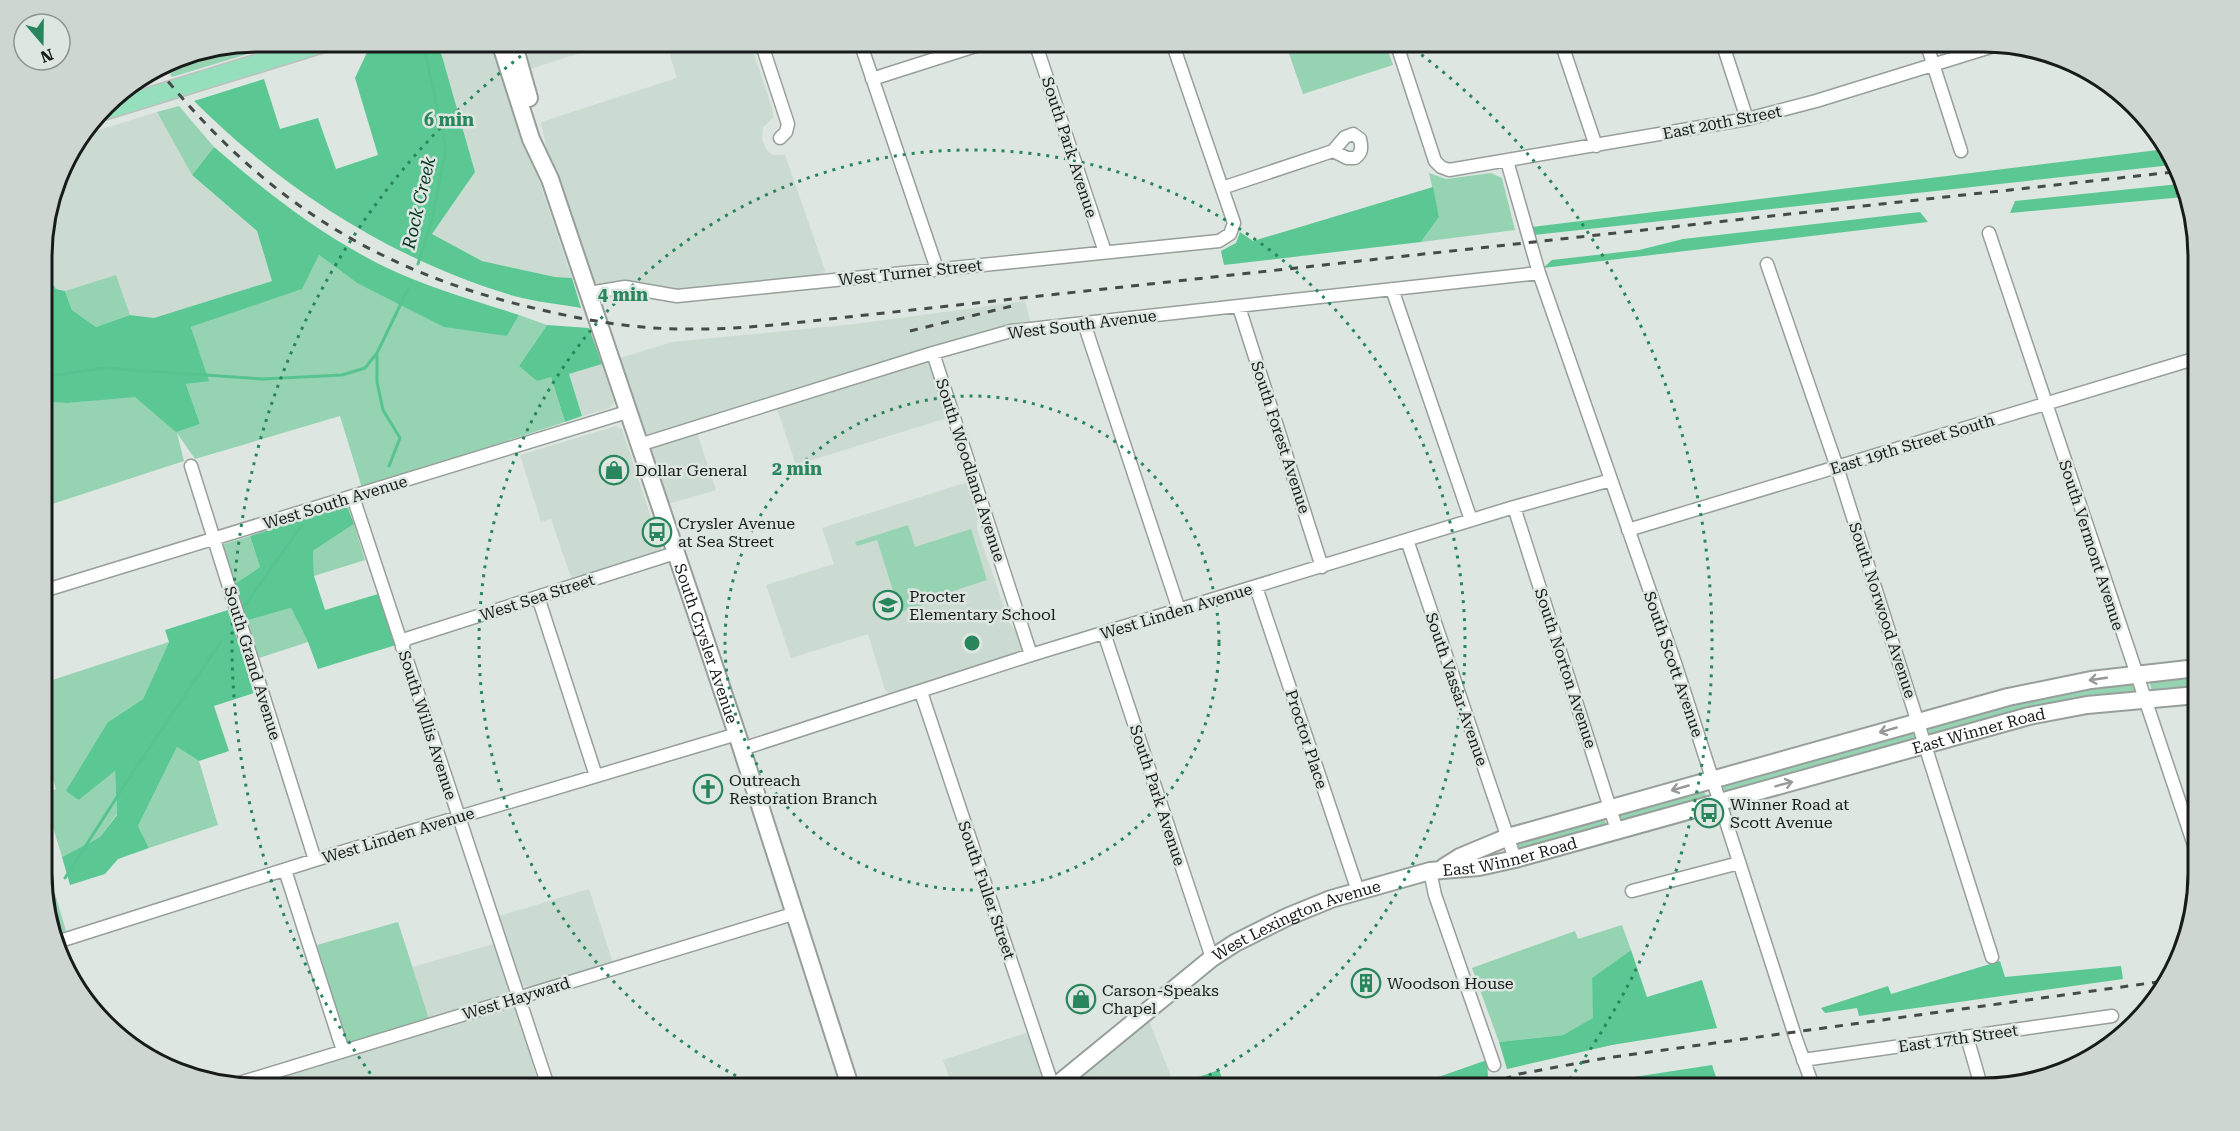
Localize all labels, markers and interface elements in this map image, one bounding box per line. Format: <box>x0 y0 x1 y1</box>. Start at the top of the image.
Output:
north arrow <box>12 12 72 72</box>
text: N <box>38 45 56 67</box>
street label: South Park Avenue <box>1038 74 1101 220</box>
street label: East 20th Street <box>1661 102 1783 143</box>
text: 6 min <box>424 109 474 130</box>
water label: Rock Creek <box>397 154 439 252</box>
street label: West Turner Street <box>837 255 983 290</box>
text: 4 min <box>598 284 648 305</box>
street label: West South Avenue <box>1007 306 1158 343</box>
street label: South Forest Avenue <box>1247 358 1314 516</box>
street label: South Woodland Avenue <box>932 376 1009 564</box>
street label: East 19th Street South <box>1828 410 1997 479</box>
shop icon: Dollar General <box>598 454 630 486</box>
text: 2 min <box>772 458 822 479</box>
street label: South Vermont Avenue <box>2055 458 2128 633</box>
place label: Dollar General <box>635 461 747 480</box>
street label: West South Avenue <box>261 471 410 533</box>
place label: Crysler Avenue at Sea Street <box>678 514 795 551</box>
bus stop icon: Crysler Avenue at Sea Street <box>641 516 673 548</box>
street label: South Norwood Avenue <box>1845 520 1920 701</box>
street label: South Crysler Avenue <box>670 561 742 726</box>
street label: West Sea Street <box>477 570 597 625</box>
street label: West Linden Avenue <box>1098 579 1255 644</box>
street label: South Grand Avenue <box>220 584 285 743</box>
street label: South Norton Avenue <box>1531 586 1600 751</box>
place label: Procter Elementary School <box>909 587 1056 624</box>
school or university icon: Procter Elementary School <box>872 589 904 621</box>
street label: South Scott Avenue <box>1640 589 1707 740</box>
street label: South Vassar Avenue <box>1421 610 1492 769</box>
centre of rings <box>962 633 982 653</box>
street label: South Willis Avenue <box>394 648 461 802</box>
one-way arrow <box>2088 674 2108 685</box>
street label: Proctor Place <box>1282 687 1332 791</box>
street label: East Winner Road <box>1910 704 2047 758</box>
street label: South Park Avenue <box>1126 722 1189 868</box>
one-way arrow <box>1879 725 1898 737</box>
place label: Outreach Restoration Branch <box>729 771 877 808</box>
church icon: Outreach Restoration Branch <box>692 773 724 805</box>
one-way arrow <box>1774 778 1793 789</box>
one-way arrow <box>1671 783 1690 795</box>
place label: Winner Road at Scott Avenue <box>1730 795 1849 832</box>
bus stop icon: Winner Road at Scott Avenue <box>1693 797 1725 829</box>
street label: West Linden Avenue <box>320 803 477 868</box>
street label: South Fuller Street <box>954 818 1019 962</box>
street label: East Winner Road <box>1442 833 1579 880</box>
street label: West Lexington Avenue <box>1209 876 1383 965</box>
building icon: Woodson House <box>1350 967 1382 999</box>
street label: West Hayward <box>460 973 572 1024</box>
place label: Woodson House <box>1387 974 1514 993</box>
place label: Carson-Speaks Chapel <box>1102 981 1219 1018</box>
shop icon: Carson-Speaks Chapel <box>1065 983 1097 1015</box>
street label: East 17th Street <box>1897 1021 2019 1056</box>

